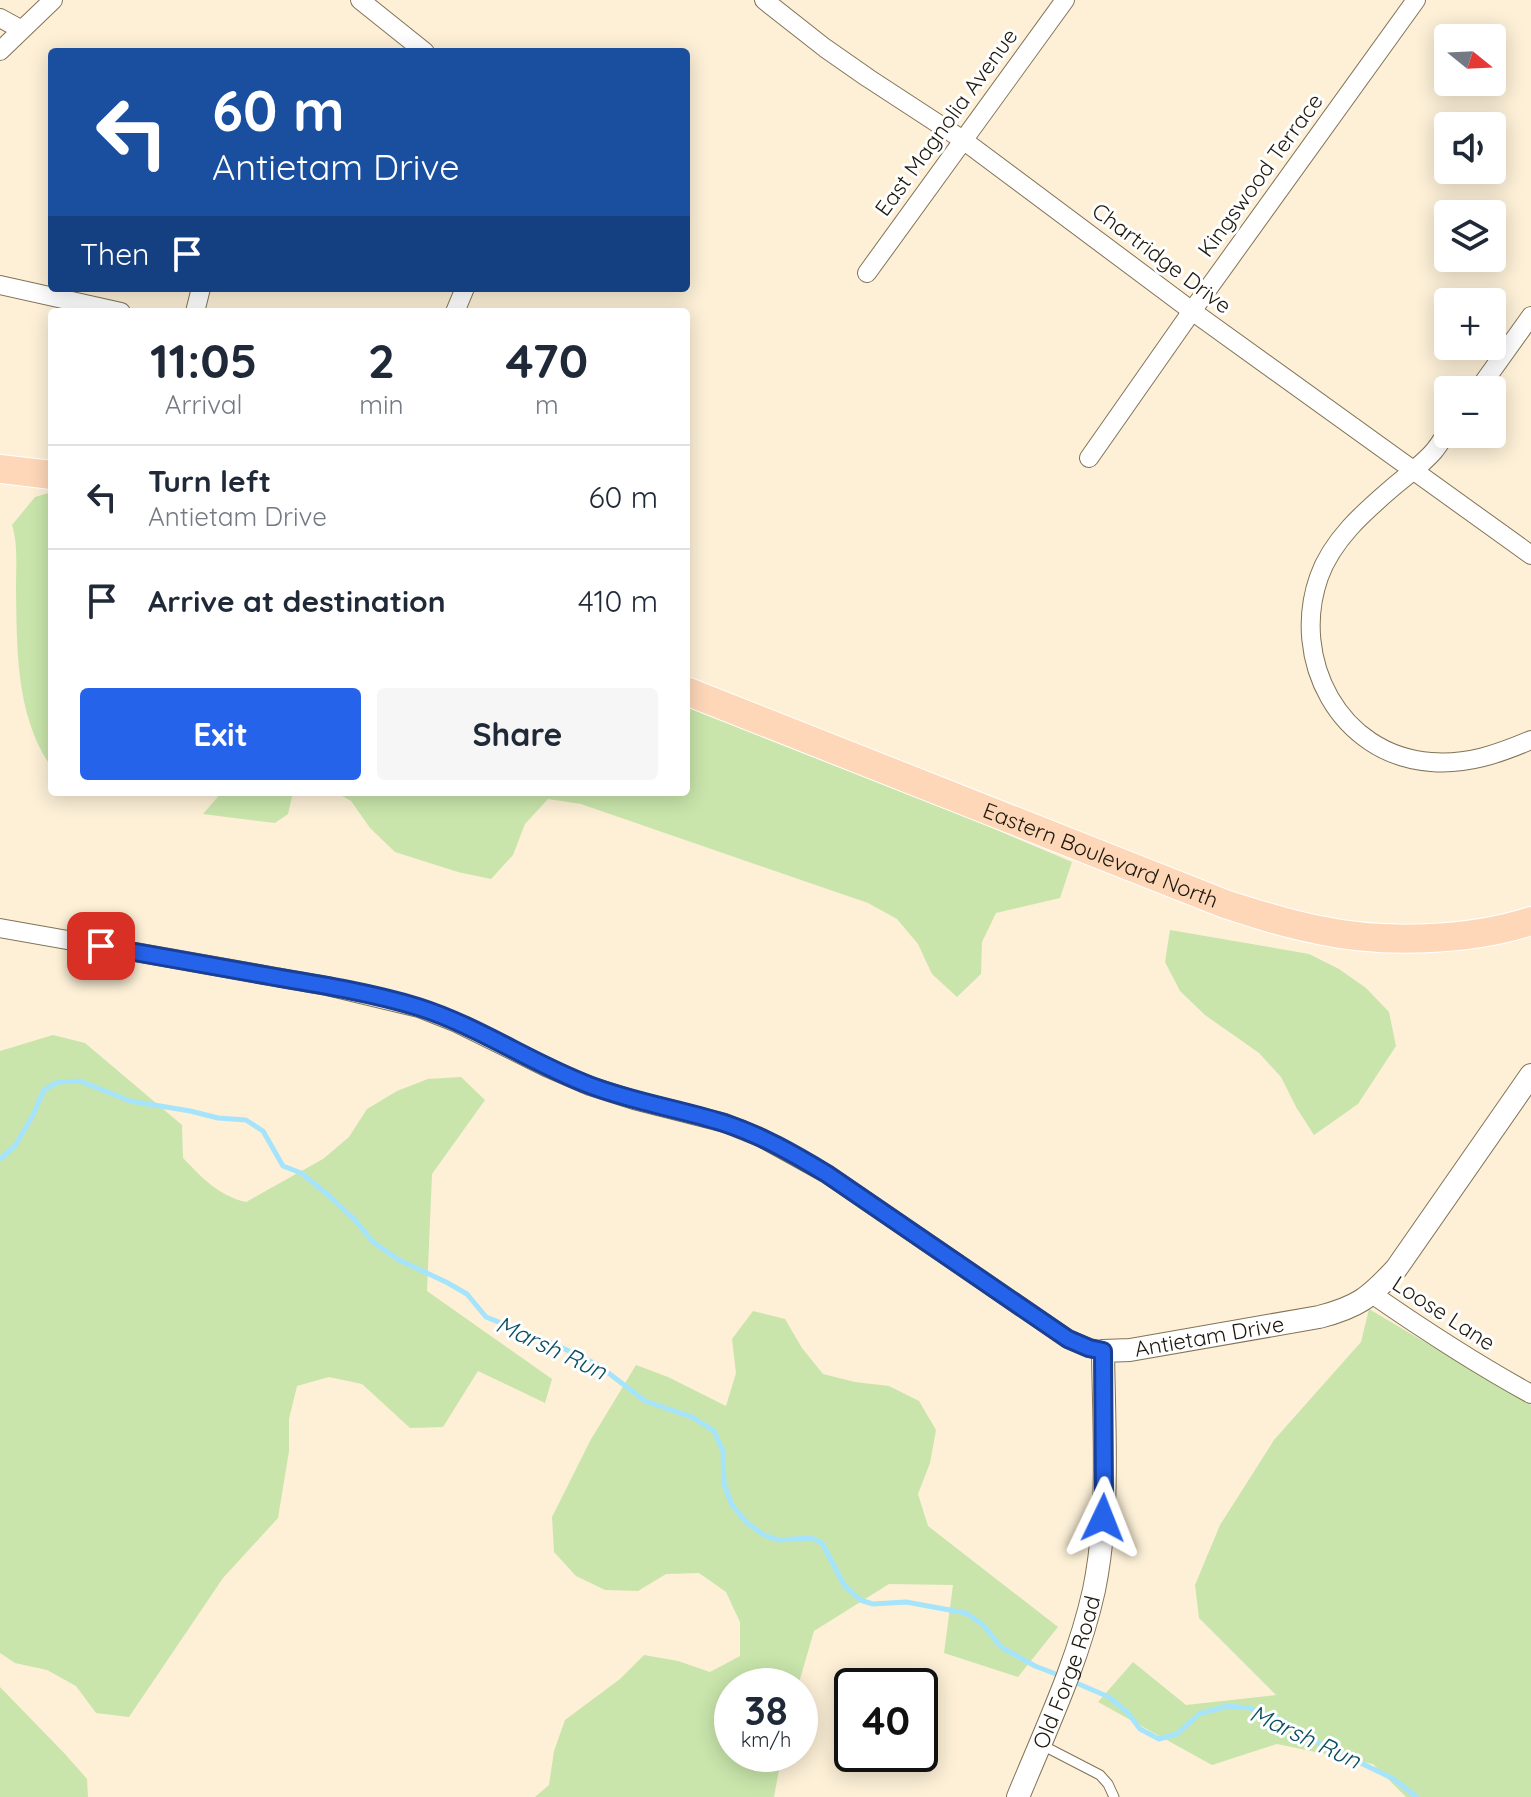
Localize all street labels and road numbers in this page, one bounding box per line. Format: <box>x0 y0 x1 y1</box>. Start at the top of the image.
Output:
street label: East Magnolia Avenue <box>868 23 1024 221</box>
street label: Kingswood Terrace <box>1191 88 1329 262</box>
street label: Chartridge Drive <box>1087 196 1237 320</box>
street label: Eastern Boulevard North <box>979 796 1222 914</box>
street label: Loose Lane <box>1387 1269 1501 1357</box>
street label: Antietam Drive <box>1132 1309 1286 1363</box>
street label: Old Forge Road <box>1026 1593 1106 1753</box>

